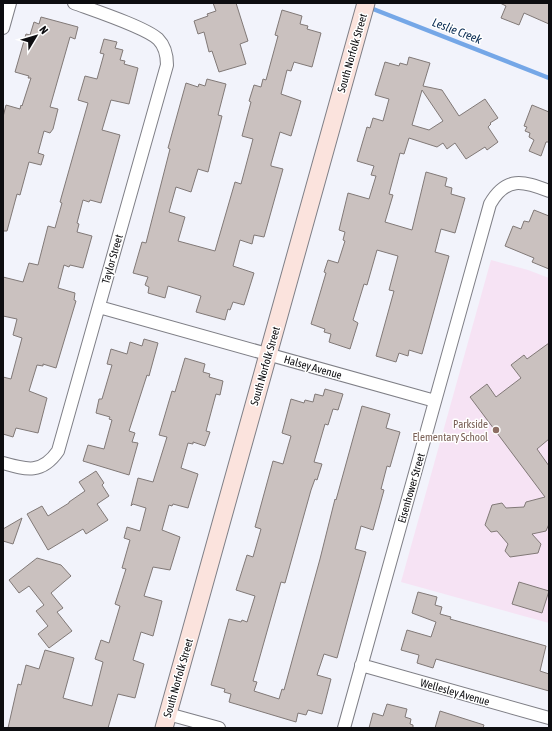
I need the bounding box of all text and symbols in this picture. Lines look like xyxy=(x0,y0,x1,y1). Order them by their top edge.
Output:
street label: South Norfolk Street xyxy=(335,12,369,94)
water label: Leslie Creek xyxy=(430,15,484,47)
north arrow xyxy=(16,16,56,56)
text: N xyxy=(37,24,51,36)
street label: Taylor Street xyxy=(99,233,125,285)
street label: South Norfolk Street xyxy=(248,325,282,407)
street label: Halsey Avenue xyxy=(283,353,343,381)
place label: Parkside Elementary School xyxy=(412,418,488,443)
marker: Parkside Elementary School xyxy=(491,425,501,435)
street label: Eisenhower Street xyxy=(395,452,427,524)
street label: South Norfolk Street xyxy=(161,637,195,719)
street label: Wellesley Avenue xyxy=(419,676,491,708)

